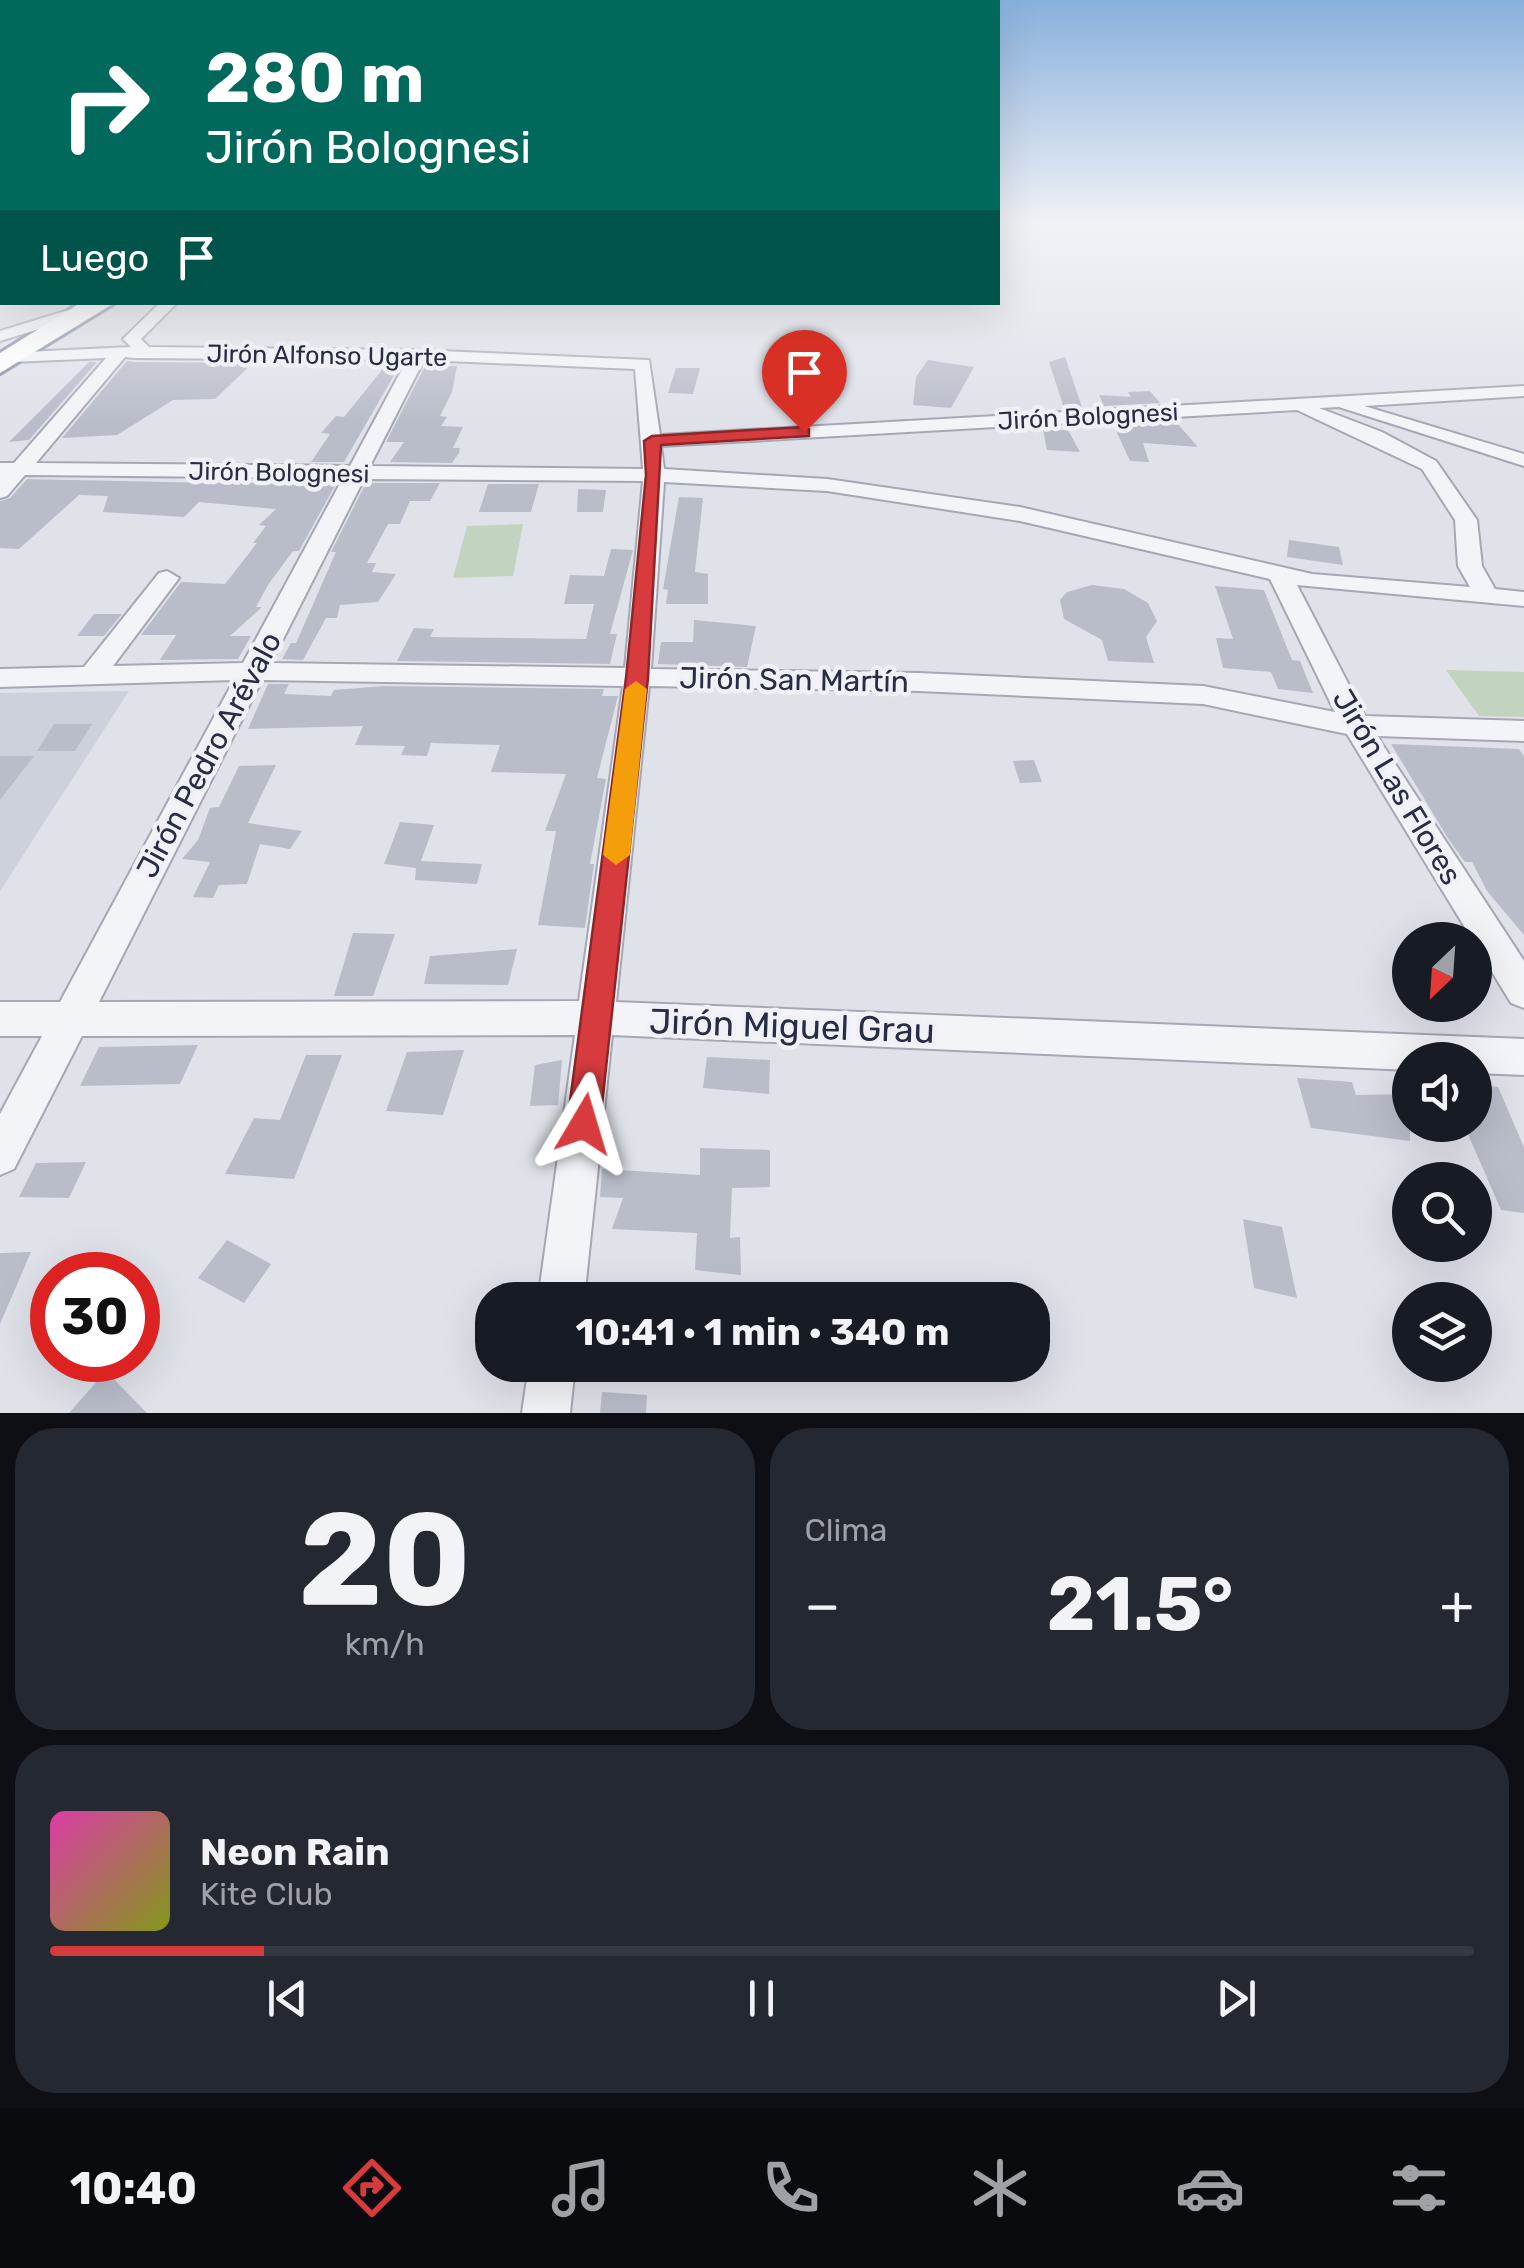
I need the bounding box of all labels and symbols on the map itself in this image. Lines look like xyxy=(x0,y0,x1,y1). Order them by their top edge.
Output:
pin xyxy=(762,330,847,433)
street label: Jirón Alfonso Ugarte xyxy=(206,339,448,372)
street label: Jirón Bolognesi xyxy=(997,397,1179,436)
street label: Jirón Bolognesi xyxy=(188,456,370,489)
street label: Jirón Pedro Arévalo xyxy=(129,626,289,884)
street label: Jirón San Martín xyxy=(679,660,909,700)
street label: Jirón Las Flores xyxy=(1325,683,1469,891)
north arrow xyxy=(1392,922,1492,1022)
street label: Jirón Miguel Grau xyxy=(649,1000,935,1052)
position arrow xyxy=(532,1072,636,1176)
speed limit sign: 30 xyxy=(30,1252,160,1382)

